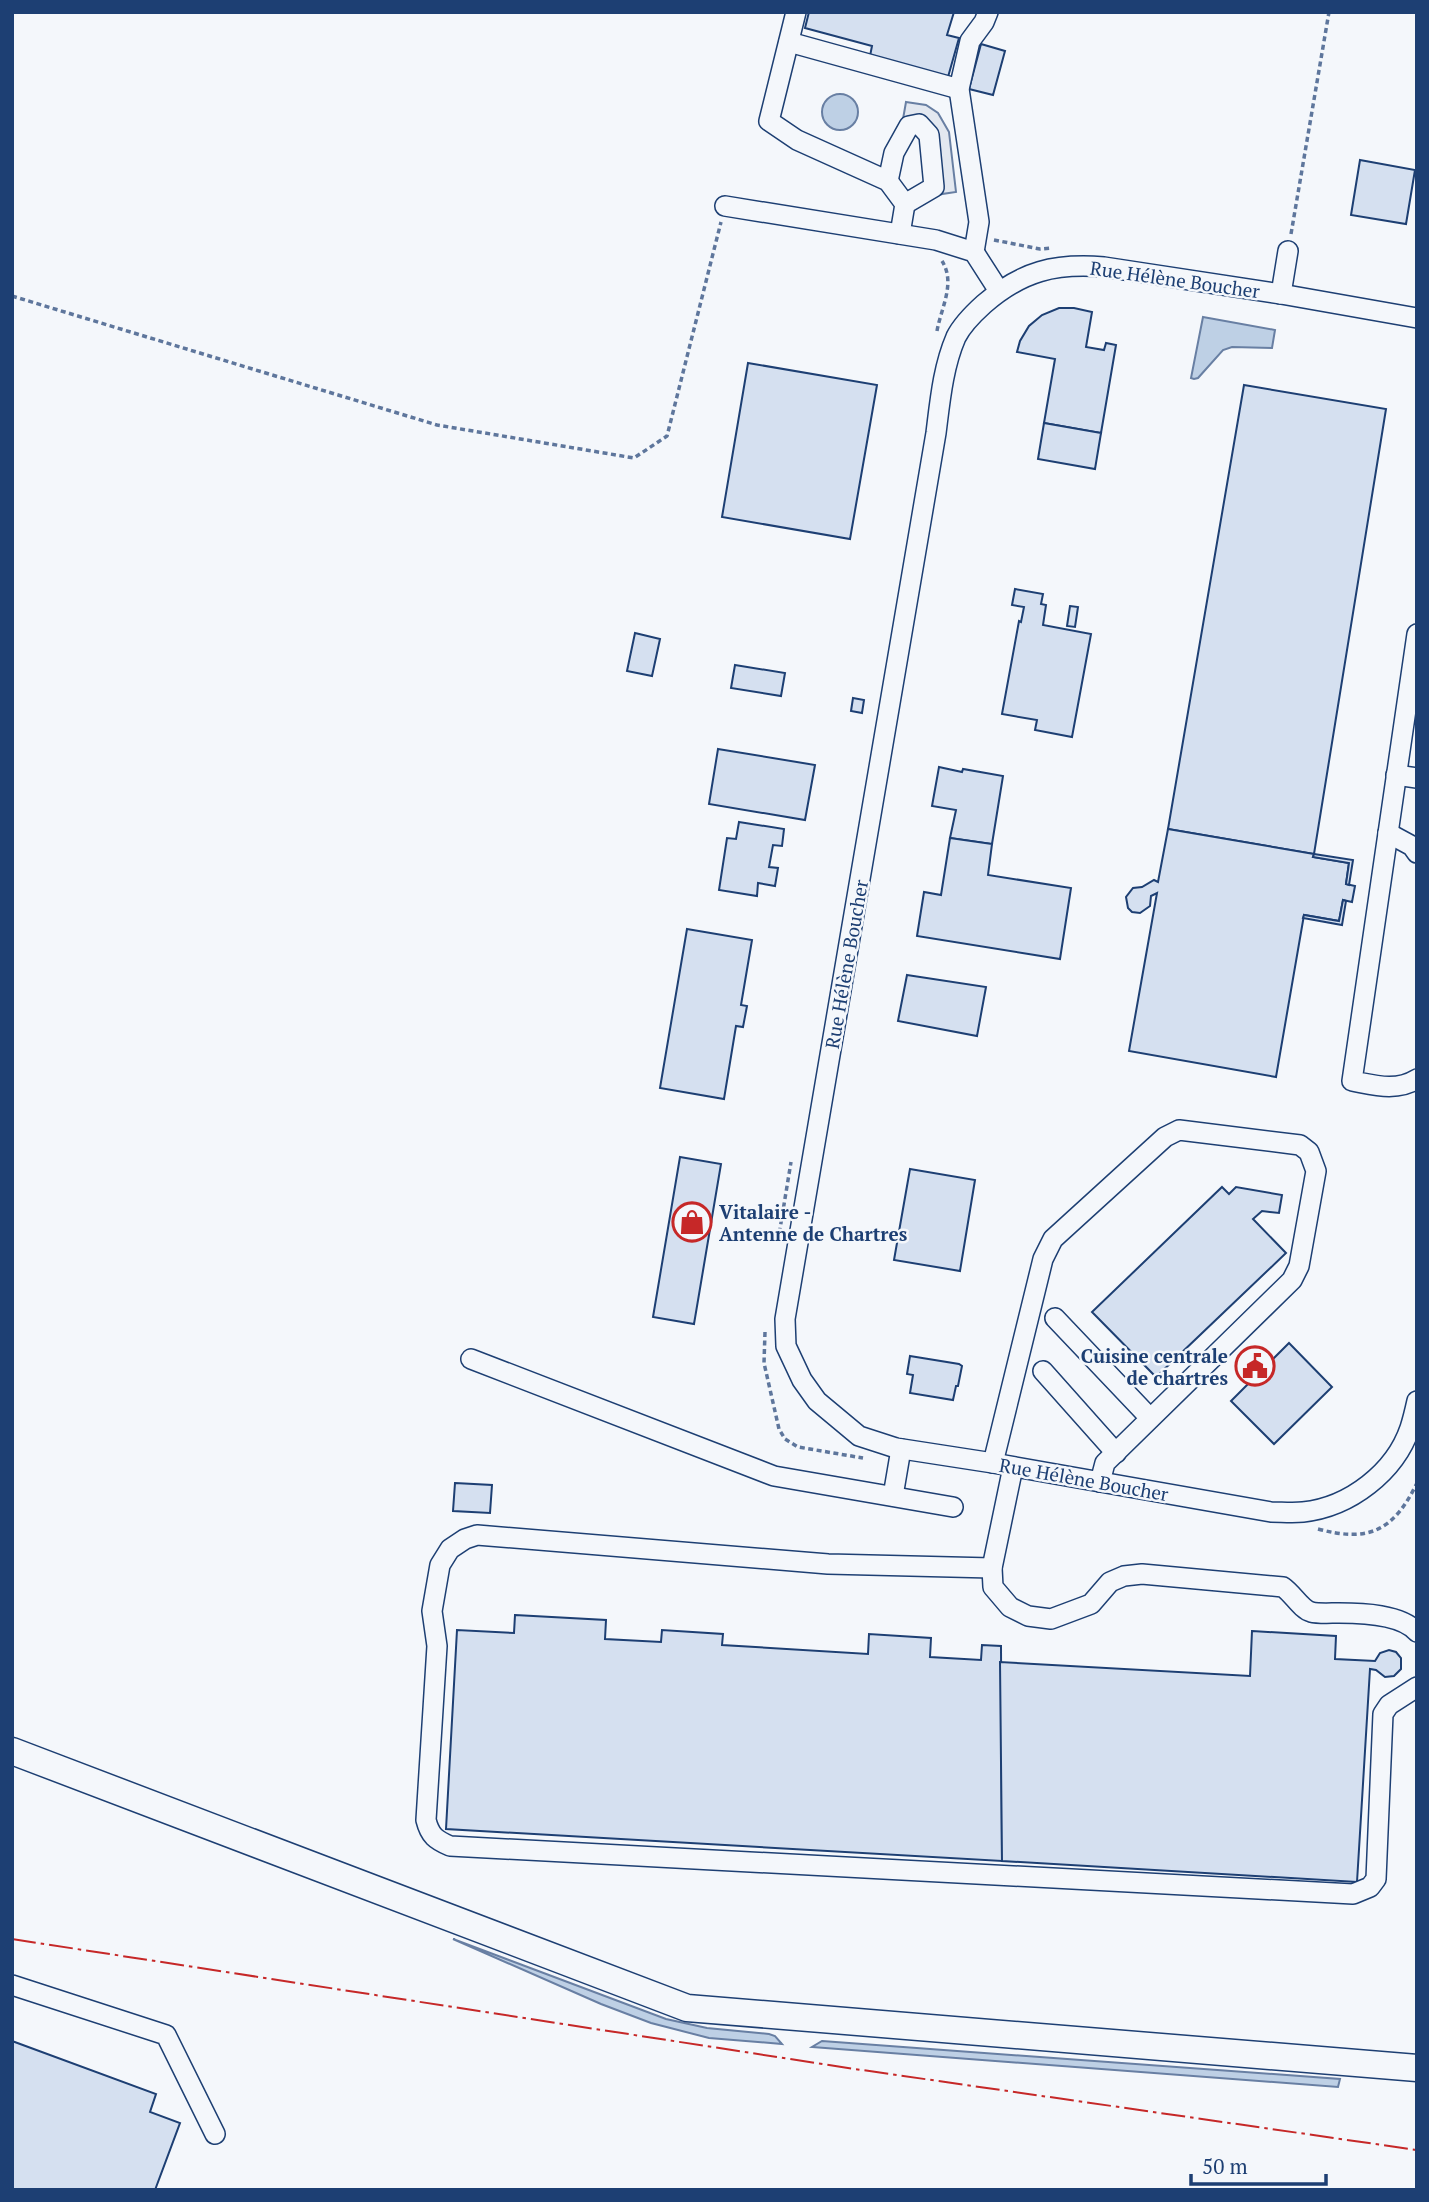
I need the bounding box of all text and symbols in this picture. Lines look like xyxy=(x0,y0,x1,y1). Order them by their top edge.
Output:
street label: Rue Hélène Boucher xyxy=(1088,255,1262,303)
street label: Rue Hélène Boucher xyxy=(819,877,873,1051)
place label: Vitalaire - Antenne de Chartres xyxy=(719,1199,908,1246)
shop icon: Vitalaire - Antenne de Chartres xyxy=(671,1201,713,1243)
place label: Cuisine centrale de chartres xyxy=(1081,1343,1228,1390)
public building icon: Cuisine centrale de chartres xyxy=(1234,1345,1276,1387)
street label: Rue Hélène Boucher xyxy=(997,1452,1171,1506)
scale bar xyxy=(1191,2142,1326,2186)
text: 50 m xyxy=(1202,2152,1248,2180)

